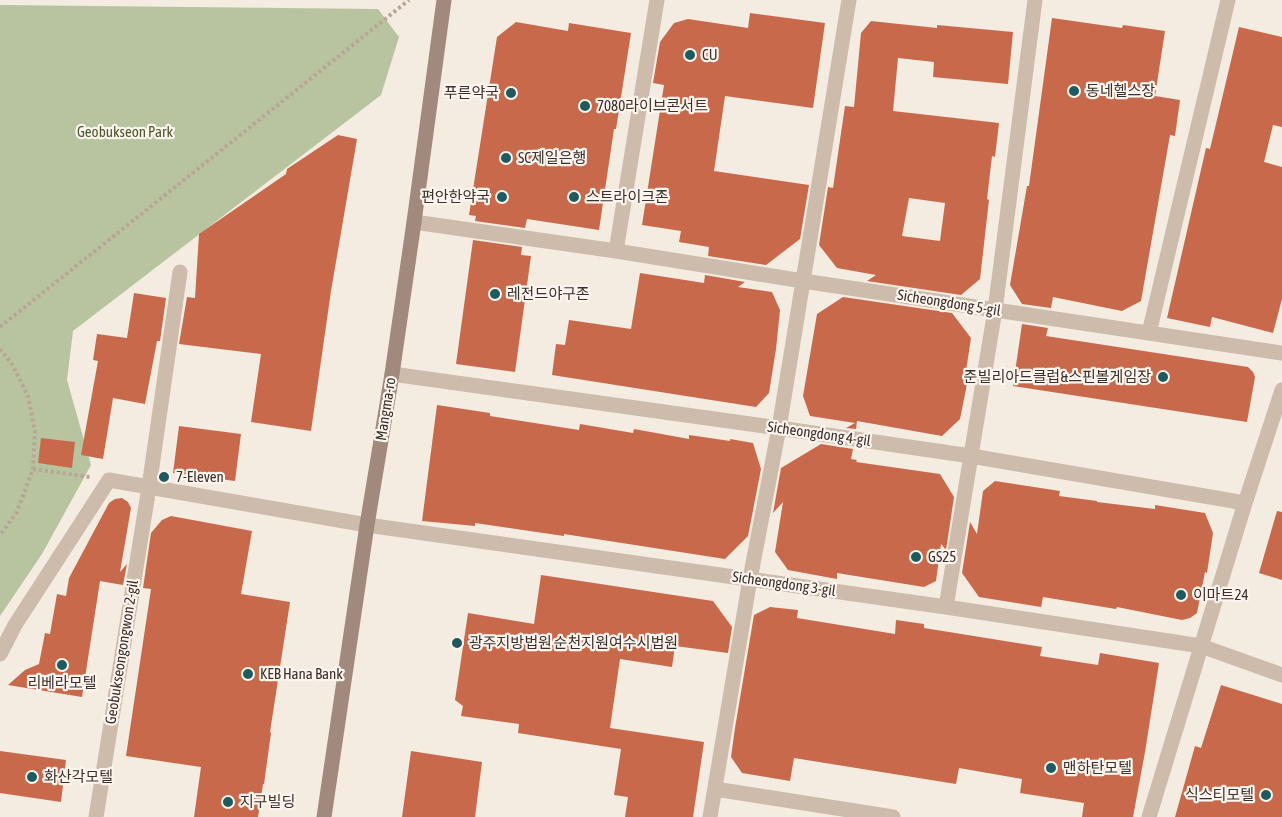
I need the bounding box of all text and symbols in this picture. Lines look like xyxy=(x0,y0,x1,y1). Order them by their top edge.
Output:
place label: CU xyxy=(702,46,718,64)
marker: CU xyxy=(683,48,697,62)
place label: 동네헬스장 xyxy=(1086,82,1155,100)
place label: 푸른약국 xyxy=(444,84,499,102)
marker: 동네헬스장 xyxy=(1067,84,1081,98)
marker: 푸른약국 xyxy=(504,86,518,100)
place label: 7080라이브콘서트 xyxy=(597,97,708,115)
marker: 7080라이브콘서트 xyxy=(578,99,592,113)
park label: Geobukseon Park xyxy=(77,123,173,141)
place label: SC제일은행 xyxy=(518,149,586,167)
marker: SC제일은행 xyxy=(499,151,513,165)
place label: 편안한약국 xyxy=(421,188,490,206)
place label: 스트라이크존 xyxy=(586,188,669,206)
marker: 편안한약국 xyxy=(495,190,509,204)
marker: 스트라이크존 xyxy=(567,190,581,204)
place label: 레전드야구존 xyxy=(507,285,590,303)
street label: Sicheongdong 5-gil xyxy=(896,286,1002,320)
marker: 레전드야구존 xyxy=(488,287,502,301)
place label: 준빌리아드클럽&스핀볼게임장 xyxy=(964,368,1151,386)
marker: 준빌리아드클럽&스핀볼게임장 xyxy=(1156,370,1170,384)
street label: Mangma-ro xyxy=(372,376,400,442)
street label: Sicheongdong 4-gil xyxy=(766,418,872,450)
place label: 7-Eleven xyxy=(176,468,224,486)
marker: 7-Eleven xyxy=(157,470,171,484)
place label: GS25 xyxy=(928,548,956,566)
marker: GS25 xyxy=(909,550,923,564)
street label: Sicheongdong 3-gil xyxy=(731,568,837,600)
street label: Geobukseongongwon 2-gil xyxy=(102,579,142,725)
place label: 이마트24 xyxy=(1193,586,1248,604)
marker: 이마트24 xyxy=(1174,588,1188,602)
place label: 광주지방법원 순천지원여수시법원 xyxy=(469,634,678,652)
marker: 광주지방법원 순천지원여수시법원 xyxy=(450,636,464,650)
marker: 리베라모텔 xyxy=(55,658,69,672)
place label: KEB Hana Bank xyxy=(260,665,343,683)
marker: KEB Hana Bank xyxy=(241,667,255,681)
place label: 리베라모텔 xyxy=(28,674,96,692)
place label: 맨하탄모텔 xyxy=(1063,759,1132,777)
marker: 맨하탄모텔 xyxy=(1044,761,1058,775)
place label: 화산각모텔 xyxy=(44,768,113,786)
marker: 화산각모텔 xyxy=(25,770,39,784)
place label: 식스티모텔 xyxy=(1185,786,1254,804)
marker: 식스티모텔 xyxy=(1259,788,1273,802)
place label: 지구빌딩 xyxy=(240,793,295,811)
marker: 지구빌딩 xyxy=(221,795,235,809)

